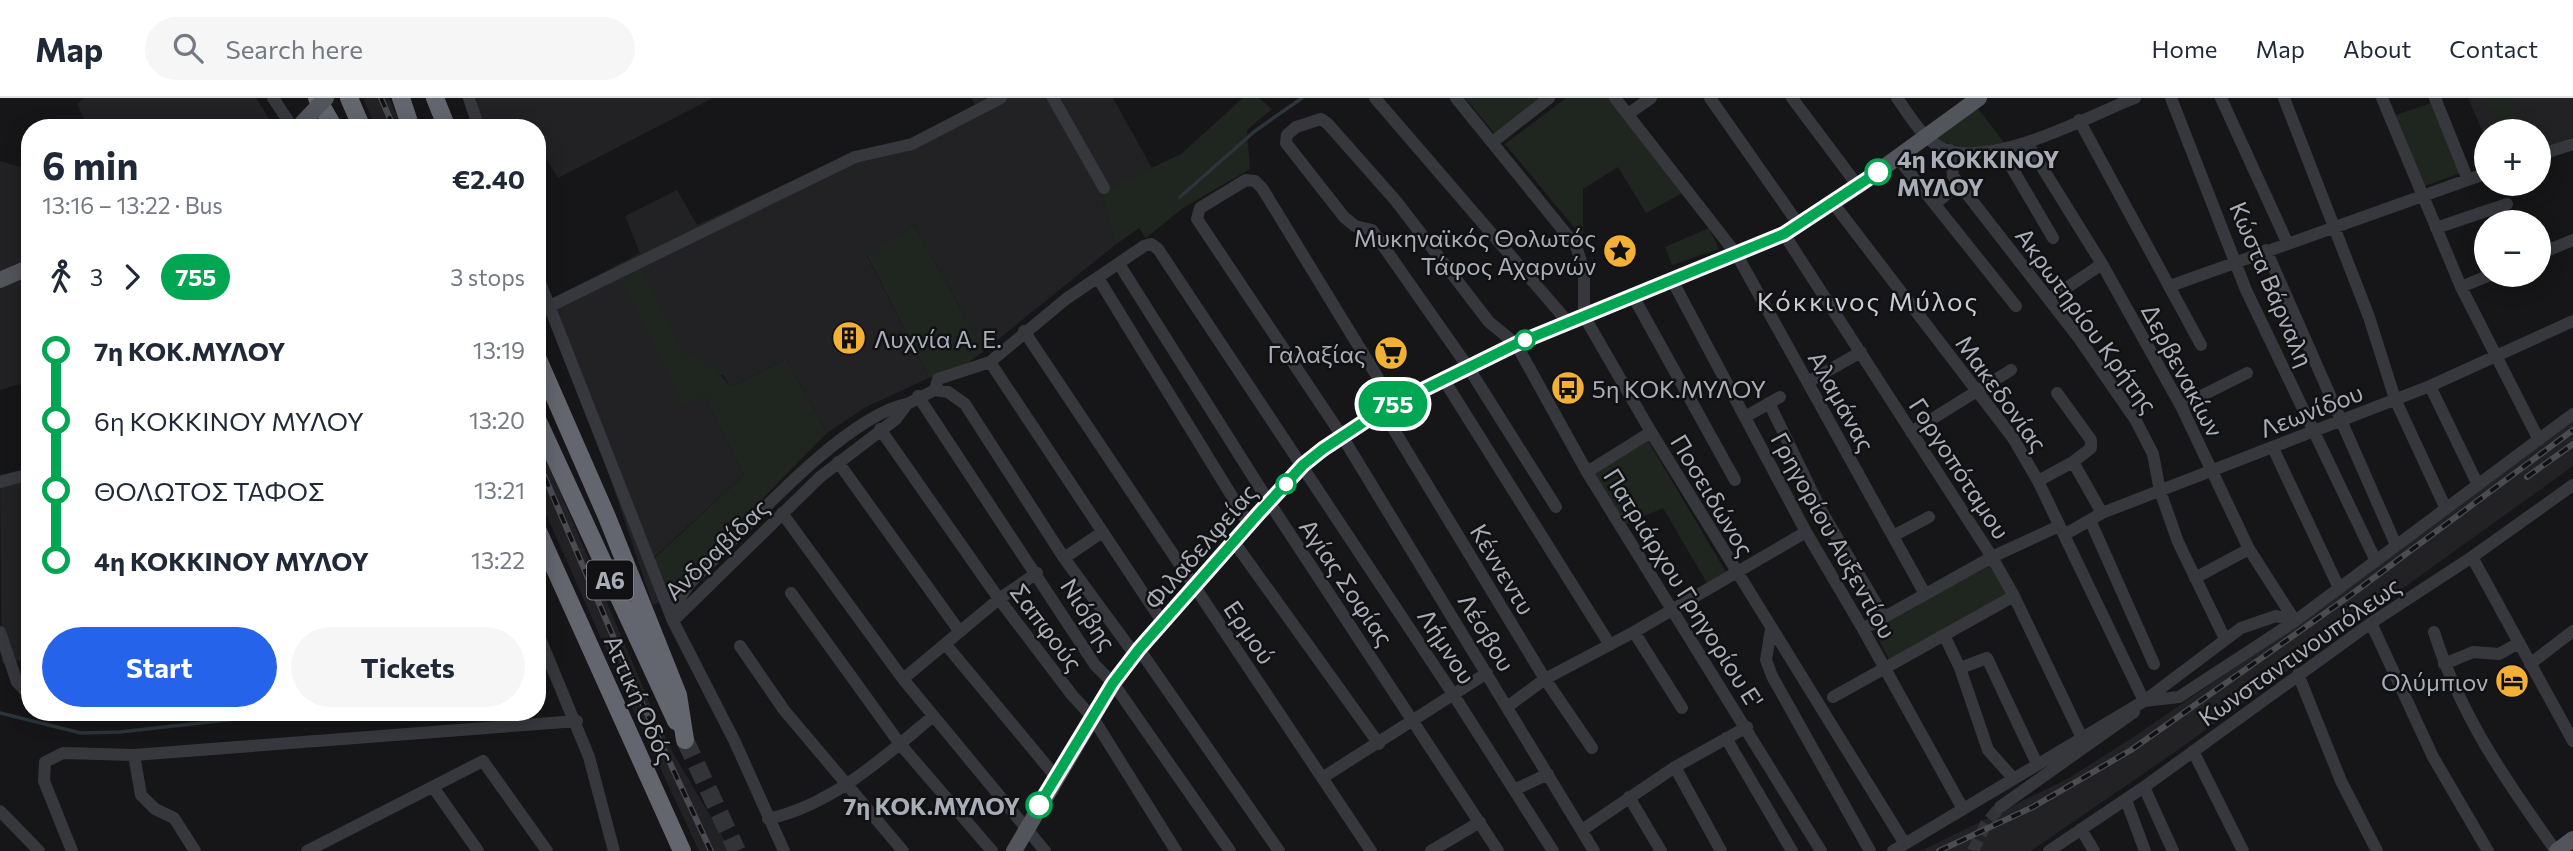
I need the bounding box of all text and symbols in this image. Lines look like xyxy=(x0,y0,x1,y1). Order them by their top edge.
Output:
search box xyxy=(145,17,635,80)
text: Map xyxy=(35,28,103,69)
icon: search xyxy=(169,29,207,67)
text: Search here xyxy=(225,33,363,64)
text: Home xyxy=(2152,34,2218,63)
text: Map xyxy=(2256,34,2305,63)
text: About xyxy=(2343,34,2411,63)
text: Contact xyxy=(2449,34,2538,63)
map controls xyxy=(2474,119,2551,287)
button: + xyxy=(2474,119,2551,196)
text: 6 min xyxy=(42,141,138,188)
place label: 4η ΚΟΚΚΙΝΟΥ ΜΥΛΟΥ xyxy=(1897,144,2059,201)
marker: 4η ΚΟΚΚΙΝΟΥ ΜΥΛΟΥ xyxy=(1865,159,1891,185)
text: €2.40 xyxy=(452,163,525,194)
text: 13:16 – 13:22 · Bus xyxy=(42,191,223,219)
street label: Κώστα Βάρναλη xyxy=(2224,197,2320,371)
button: − xyxy=(2474,210,2551,287)
street label: Ακρωτηρίου Κρήτης xyxy=(2010,222,2164,418)
place label: Μυκηναϊκός Θολωτός Τάφος Αχαρνών xyxy=(1354,223,1596,280)
place icon: Μυκηναϊκός Θολωτός Τάφος Αχαρνών xyxy=(1601,232,1639,270)
icon: walk xyxy=(42,258,80,296)
icon: forward xyxy=(113,258,151,296)
text: 755 xyxy=(175,262,216,291)
text: 3 xyxy=(90,263,103,291)
text: 3 stops xyxy=(450,263,525,291)
district label: Κόκκινος Μύλος xyxy=(1757,285,1979,316)
street label: Δερβενακίων xyxy=(2136,298,2230,442)
building icon: Λυχνία A. E. xyxy=(830,319,868,357)
place label: Λυχνία A. E. xyxy=(874,324,1002,353)
street label: Μακεδονίας xyxy=(1950,329,2054,457)
unlabelled marker xyxy=(1515,330,1535,350)
supermarket icon: Γαλαξίας xyxy=(1372,334,1410,372)
text: 7η ΚΟΚ.ΜΥΛΟΥ xyxy=(94,335,285,366)
text: 13:19 xyxy=(473,336,525,364)
place label: Γαλαξίας xyxy=(1267,339,1366,368)
street label: Αλαμάνας xyxy=(1803,346,1881,456)
bus stop icon: 5η ΚΟΚ.ΜΥΛΟΥ xyxy=(1549,369,1587,407)
place label: 5η ΚΟΚ.ΜΥΛΟΥ xyxy=(1592,374,1766,403)
street label: Λεωνίδου xyxy=(2255,377,2367,443)
line badge: 755 xyxy=(1353,381,1433,427)
text: 755 xyxy=(1372,389,1414,418)
street label: Γοργοπόταμου xyxy=(1904,392,2016,544)
text: 6η ΚΟΚΚΙΝΟΥ ΜΥΛΟΥ xyxy=(94,405,364,436)
text: 13:20 xyxy=(469,406,525,434)
street label: Γρηγορίου Αυξεντίου xyxy=(1765,427,1903,643)
street label: Ποσειδώνος xyxy=(1665,429,1761,561)
street label: Πατριάρχου Γρηγορίου E' xyxy=(1598,463,1770,713)
unlabelled marker xyxy=(1276,474,1296,494)
text: ΘΟΛΩΤΟΣ ΤΑΦΟΣ xyxy=(94,475,325,506)
text: 13:21 xyxy=(474,476,525,504)
street label: Φιλαδελφείας xyxy=(1138,477,1262,615)
street label: Ανδραβίδας xyxy=(658,492,774,606)
street label: Αγίας Σοφίας xyxy=(1294,513,1400,651)
street label: Κέννεντυ xyxy=(1465,518,1541,620)
text: 4η ΚΟΚΚΙΝΟΥ ΜΥΛΟΥ xyxy=(94,545,369,576)
text: 13:22 xyxy=(471,546,525,574)
road number: Α6 xyxy=(587,560,633,600)
street label: Κωνσταντινουπόλεως xyxy=(2193,570,2405,732)
street label: Νιόβης xyxy=(1055,573,1123,655)
street label: Σαπφούς xyxy=(1005,578,1089,676)
street label: Λέσβου xyxy=(1452,588,1522,676)
street label: Ερμού xyxy=(1218,595,1282,669)
street label: Λήμνου xyxy=(1412,603,1482,689)
button: Start xyxy=(42,627,277,707)
button: Tickets xyxy=(291,627,525,707)
street label: Αττική Οδός xyxy=(599,630,681,768)
hotel icon: Ολύμπιον xyxy=(2493,662,2531,700)
place label: Ολύμπιον xyxy=(2381,667,2488,696)
place label: 7η ΚΟΚ.ΜΥΛΟΥ xyxy=(843,791,1020,820)
marker: 7η ΚΟΚ.ΜΥΛΟΥ xyxy=(1026,792,1052,818)

